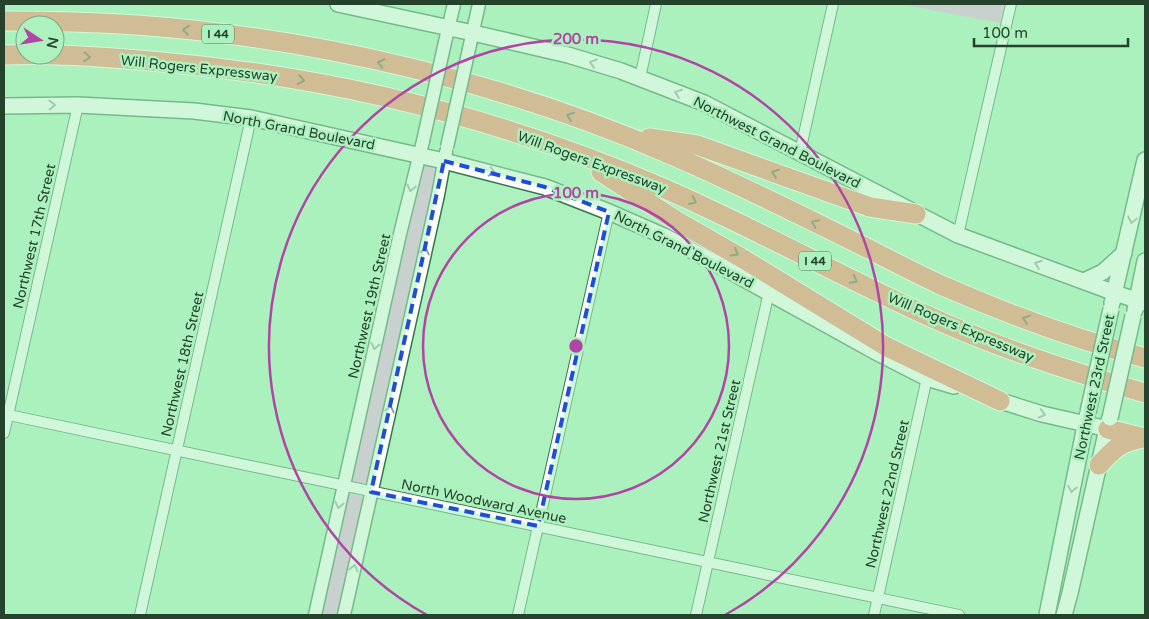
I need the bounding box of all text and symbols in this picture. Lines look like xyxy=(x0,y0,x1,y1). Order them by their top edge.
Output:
north arrow xyxy=(15,15,65,65)
scale bar xyxy=(974,15,1128,47)
road number: I 44 xyxy=(202,24,234,44)
text: 100 m xyxy=(982,24,1028,42)
one-way arrow xyxy=(182,25,190,36)
text: 200 m xyxy=(553,30,599,48)
text: N xyxy=(43,35,62,50)
one-way arrow xyxy=(84,51,92,62)
street label: Will Rogers Expressway xyxy=(120,52,278,85)
one-way arrow xyxy=(376,58,385,68)
one-way arrow xyxy=(590,58,598,68)
one-way arrow xyxy=(297,74,305,85)
one-way arrow xyxy=(674,88,683,99)
street label: Northwest Grand Boulevard xyxy=(690,93,863,192)
one-way arrow xyxy=(49,100,57,110)
street label: North Grand Boulevard xyxy=(221,107,376,154)
one-way arrow xyxy=(566,112,575,122)
street label: Will Rogers Expressway xyxy=(515,128,669,197)
street label: Northwest 17th Street xyxy=(10,161,60,310)
one-way arrow xyxy=(487,166,496,177)
one-way arrow xyxy=(771,169,780,179)
one-way arrow xyxy=(407,183,417,191)
text: 100 m xyxy=(553,184,599,202)
one-way arrow xyxy=(688,195,697,206)
street label: North Grand Boulevard xyxy=(611,207,756,292)
one-way arrow xyxy=(1127,215,1138,224)
one-way arrow xyxy=(811,219,820,229)
street label: Northwest 19th Street xyxy=(345,231,395,380)
one-way arrow xyxy=(419,246,430,255)
one-way arrow xyxy=(729,247,738,257)
road number: I 44 xyxy=(799,252,831,270)
one-way arrow xyxy=(1034,260,1043,270)
one-way arrow xyxy=(849,274,858,284)
street label: Northwest 18th Street xyxy=(158,289,208,438)
street label: Will Rogers Expressway xyxy=(885,289,1037,366)
street label: Northwest 23rd Street xyxy=(1071,312,1118,461)
one-way arrow xyxy=(1022,315,1031,325)
centre of rings xyxy=(567,337,585,355)
one-way arrow xyxy=(370,342,381,351)
street label: Northwest 21st Street xyxy=(695,377,744,524)
one-way arrow xyxy=(384,405,395,414)
one-way arrow xyxy=(1038,408,1046,418)
street label: Northwest 22nd Street xyxy=(862,418,913,570)
street label: North Woodward Avenue xyxy=(400,476,568,527)
one-way arrow xyxy=(1068,485,1078,494)
one-way arrow xyxy=(335,500,345,509)
one-way arrow xyxy=(348,563,359,572)

